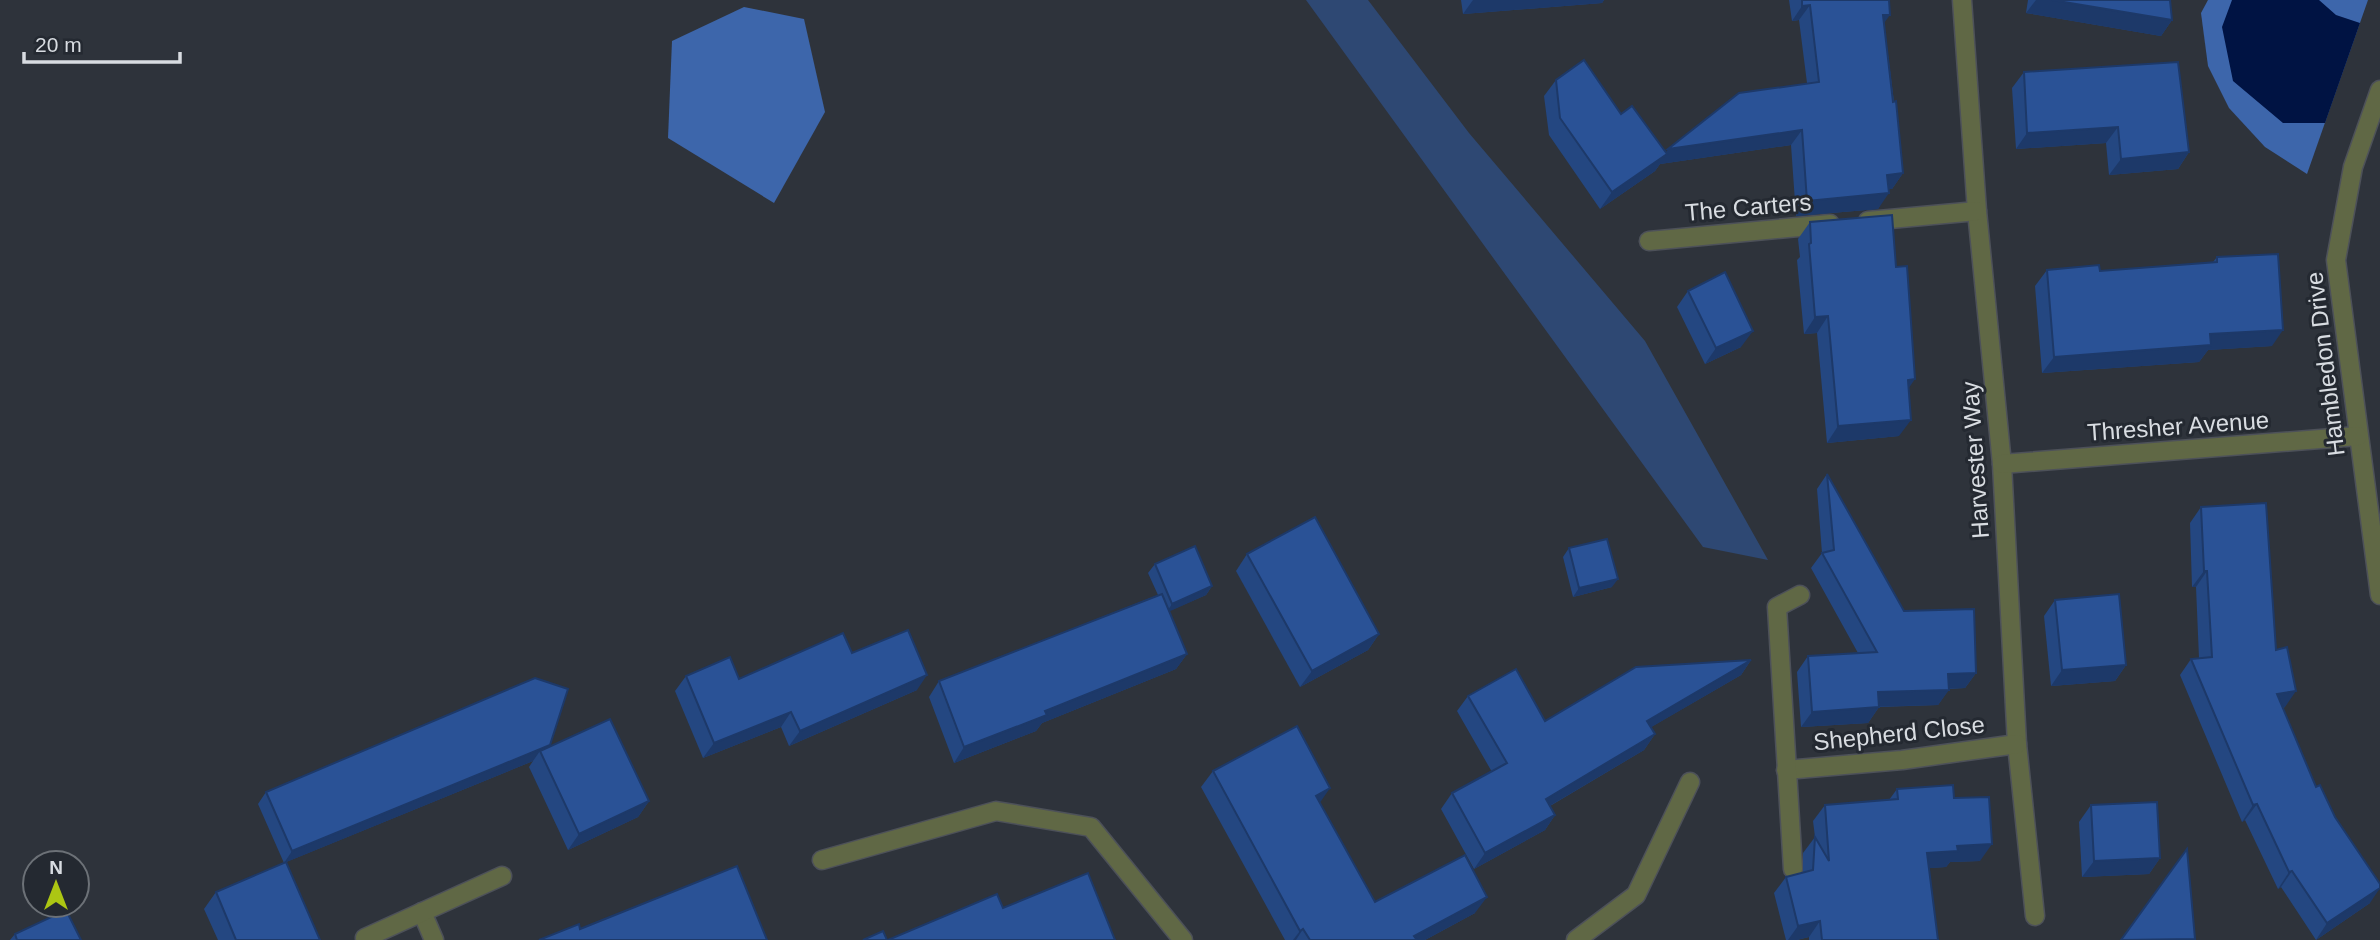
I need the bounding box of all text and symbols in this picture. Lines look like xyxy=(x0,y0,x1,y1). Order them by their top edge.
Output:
scale bar xyxy=(24,21,180,65)
text: 20 m xyxy=(35,33,82,56)
street label: The Carters xyxy=(1684,188,1812,226)
street label: Hambledon Drive xyxy=(2300,270,2350,458)
street label: Harvester Way xyxy=(1956,380,1994,540)
street label: Thresher Avenue xyxy=(2086,406,2270,446)
street label: Shepherd Close xyxy=(1812,711,1986,755)
north arrow xyxy=(21,849,91,919)
text: N xyxy=(49,857,63,878)

